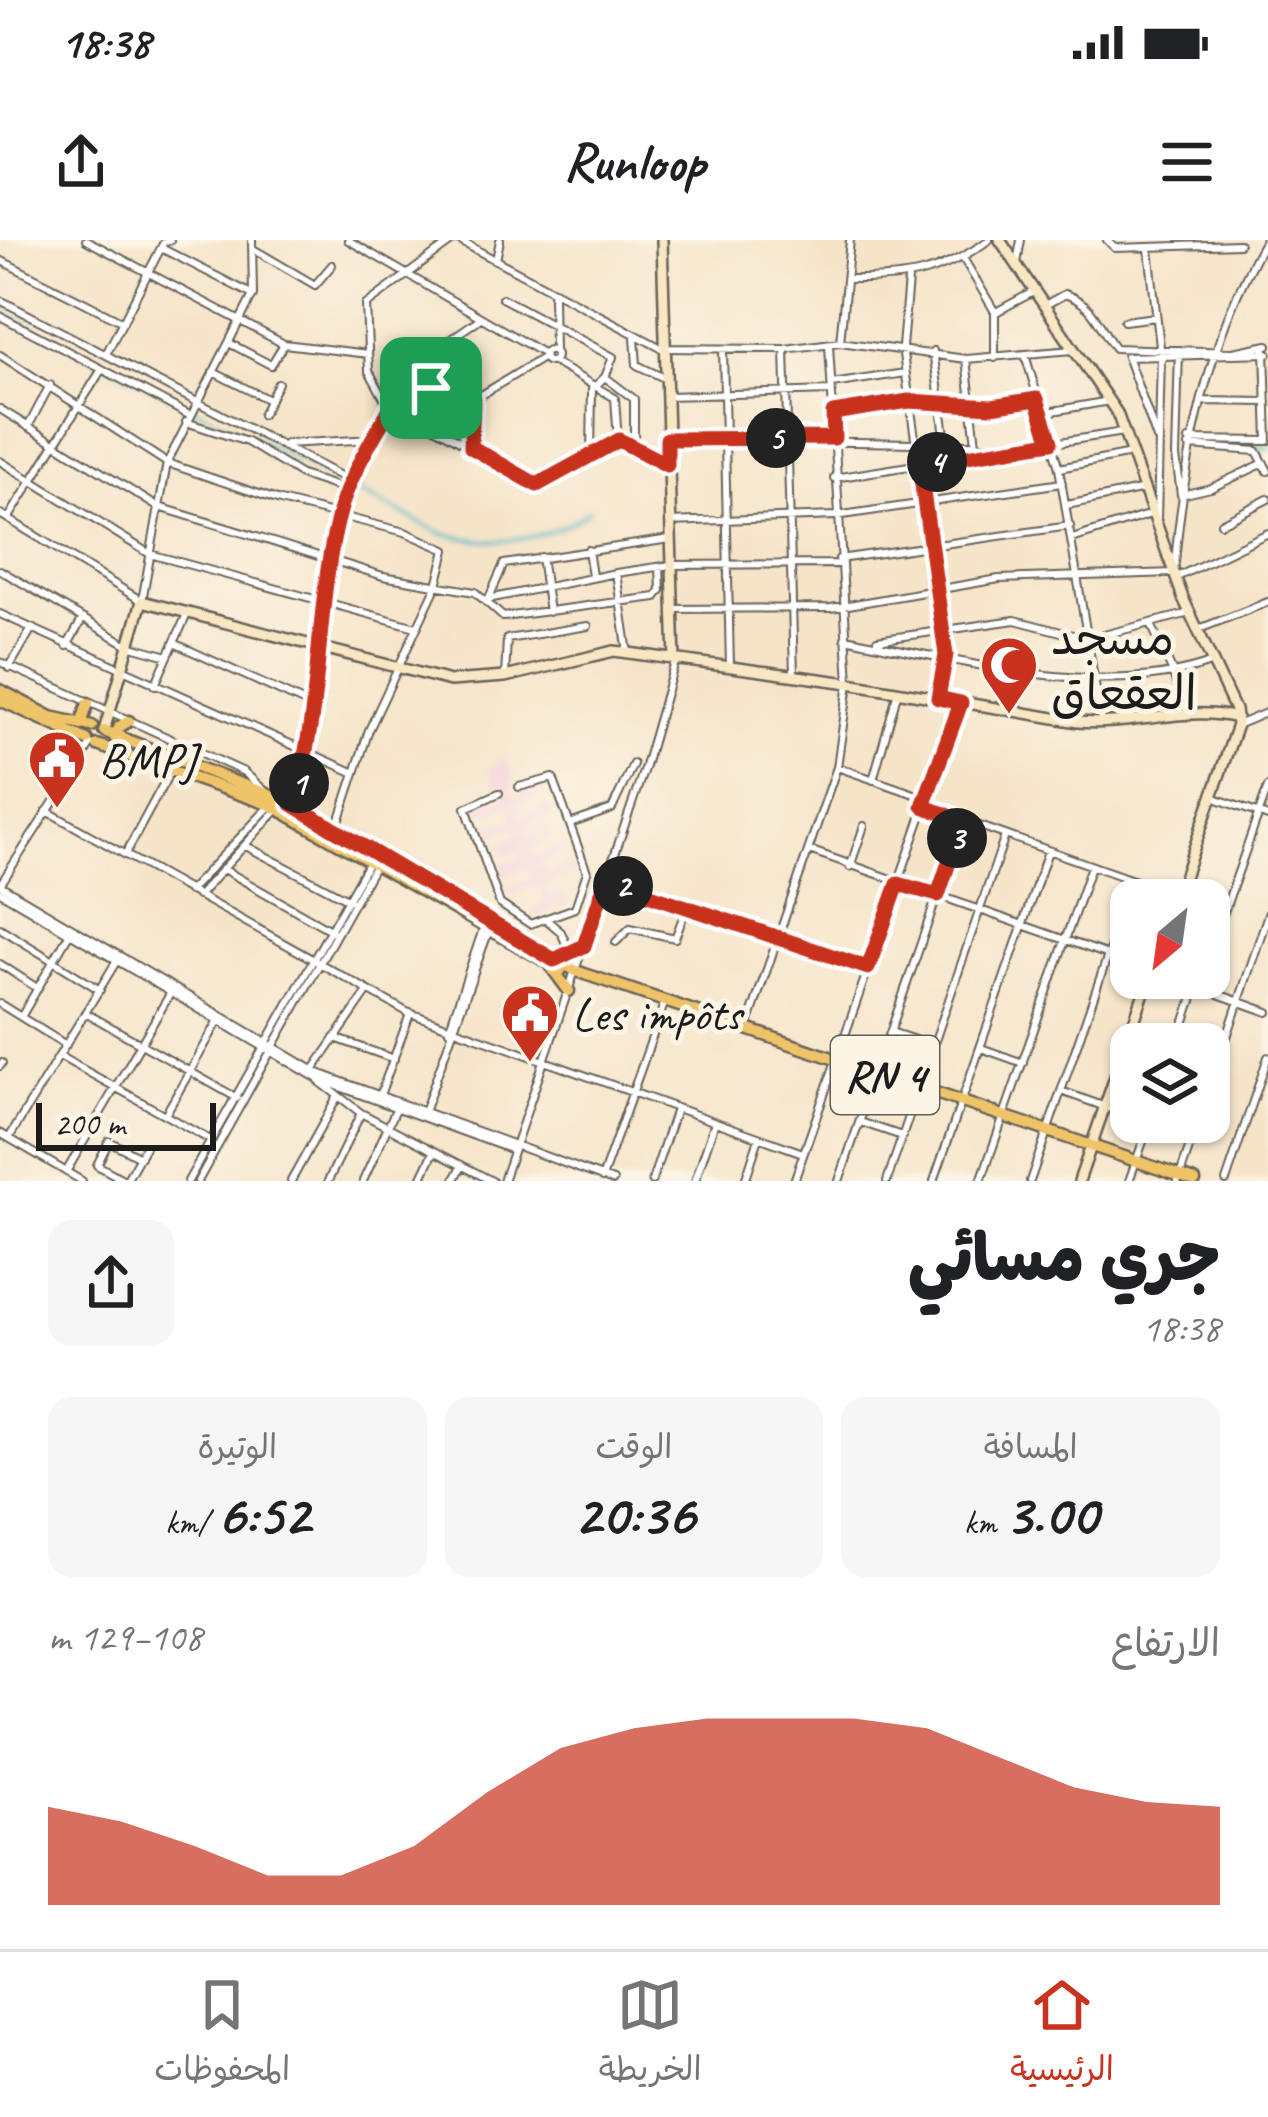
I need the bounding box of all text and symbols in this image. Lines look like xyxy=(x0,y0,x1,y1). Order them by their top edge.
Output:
text: 18:38 xyxy=(60,14,150,71)
text: Runloop xyxy=(563,128,705,196)
icon: share xyxy=(48,129,114,195)
icon: menu xyxy=(1154,129,1220,195)
pin xyxy=(380,337,482,439)
icon: arrive xyxy=(398,355,464,421)
pin: 5 xyxy=(746,408,806,468)
text: 5 xyxy=(769,417,783,459)
pin: 4 xyxy=(907,432,967,492)
text: 4 xyxy=(930,441,944,483)
place label: مسجد العقعاق xyxy=(1051,608,1197,723)
mosque icon: مسجد العقعاق xyxy=(978,634,1040,716)
public building icon: BMPJ xyxy=(26,728,88,810)
place label: BMPJ xyxy=(99,730,203,790)
pin: 1 xyxy=(269,753,329,813)
text: 1 xyxy=(292,762,306,804)
pin: 3 xyxy=(927,808,987,868)
text: 3 xyxy=(950,817,964,859)
pin: 2 xyxy=(593,856,653,916)
text: 2 xyxy=(616,865,630,907)
north arrow xyxy=(1110,879,1230,999)
map controls xyxy=(1110,879,1230,1143)
public building icon: Les impôts xyxy=(499,982,561,1064)
place label: Les impôts xyxy=(572,984,745,1044)
button: layers xyxy=(1110,1023,1230,1143)
road number: RN 4 xyxy=(831,1036,939,1114)
scale bar xyxy=(36,1097,216,1150)
text: 200 m xyxy=(54,1103,125,1145)
text: جري مسائي xyxy=(908,1217,1220,1300)
button: share xyxy=(48,1220,174,1346)
text: 18:38 xyxy=(1142,1304,1220,1353)
text: الوتيرة xyxy=(198,1426,277,1468)
text: الوقت xyxy=(596,1426,673,1468)
text: المسافة xyxy=(984,1426,1078,1468)
text: 6:52 xyxy=(216,1476,310,1552)
text: 20:36 xyxy=(573,1476,695,1552)
text: 3.00 xyxy=(1004,1476,1097,1552)
text: /km xyxy=(165,1502,216,1544)
text: km xyxy=(964,1502,1004,1544)
text: 108–129 m xyxy=(48,1613,202,1662)
text: الارتفاع xyxy=(1111,1619,1220,1668)
tab: المحفوظات xyxy=(154,1972,290,2098)
tab: الخريطة xyxy=(599,1972,702,2098)
tab: الرئيسية xyxy=(1010,1972,1114,2098)

